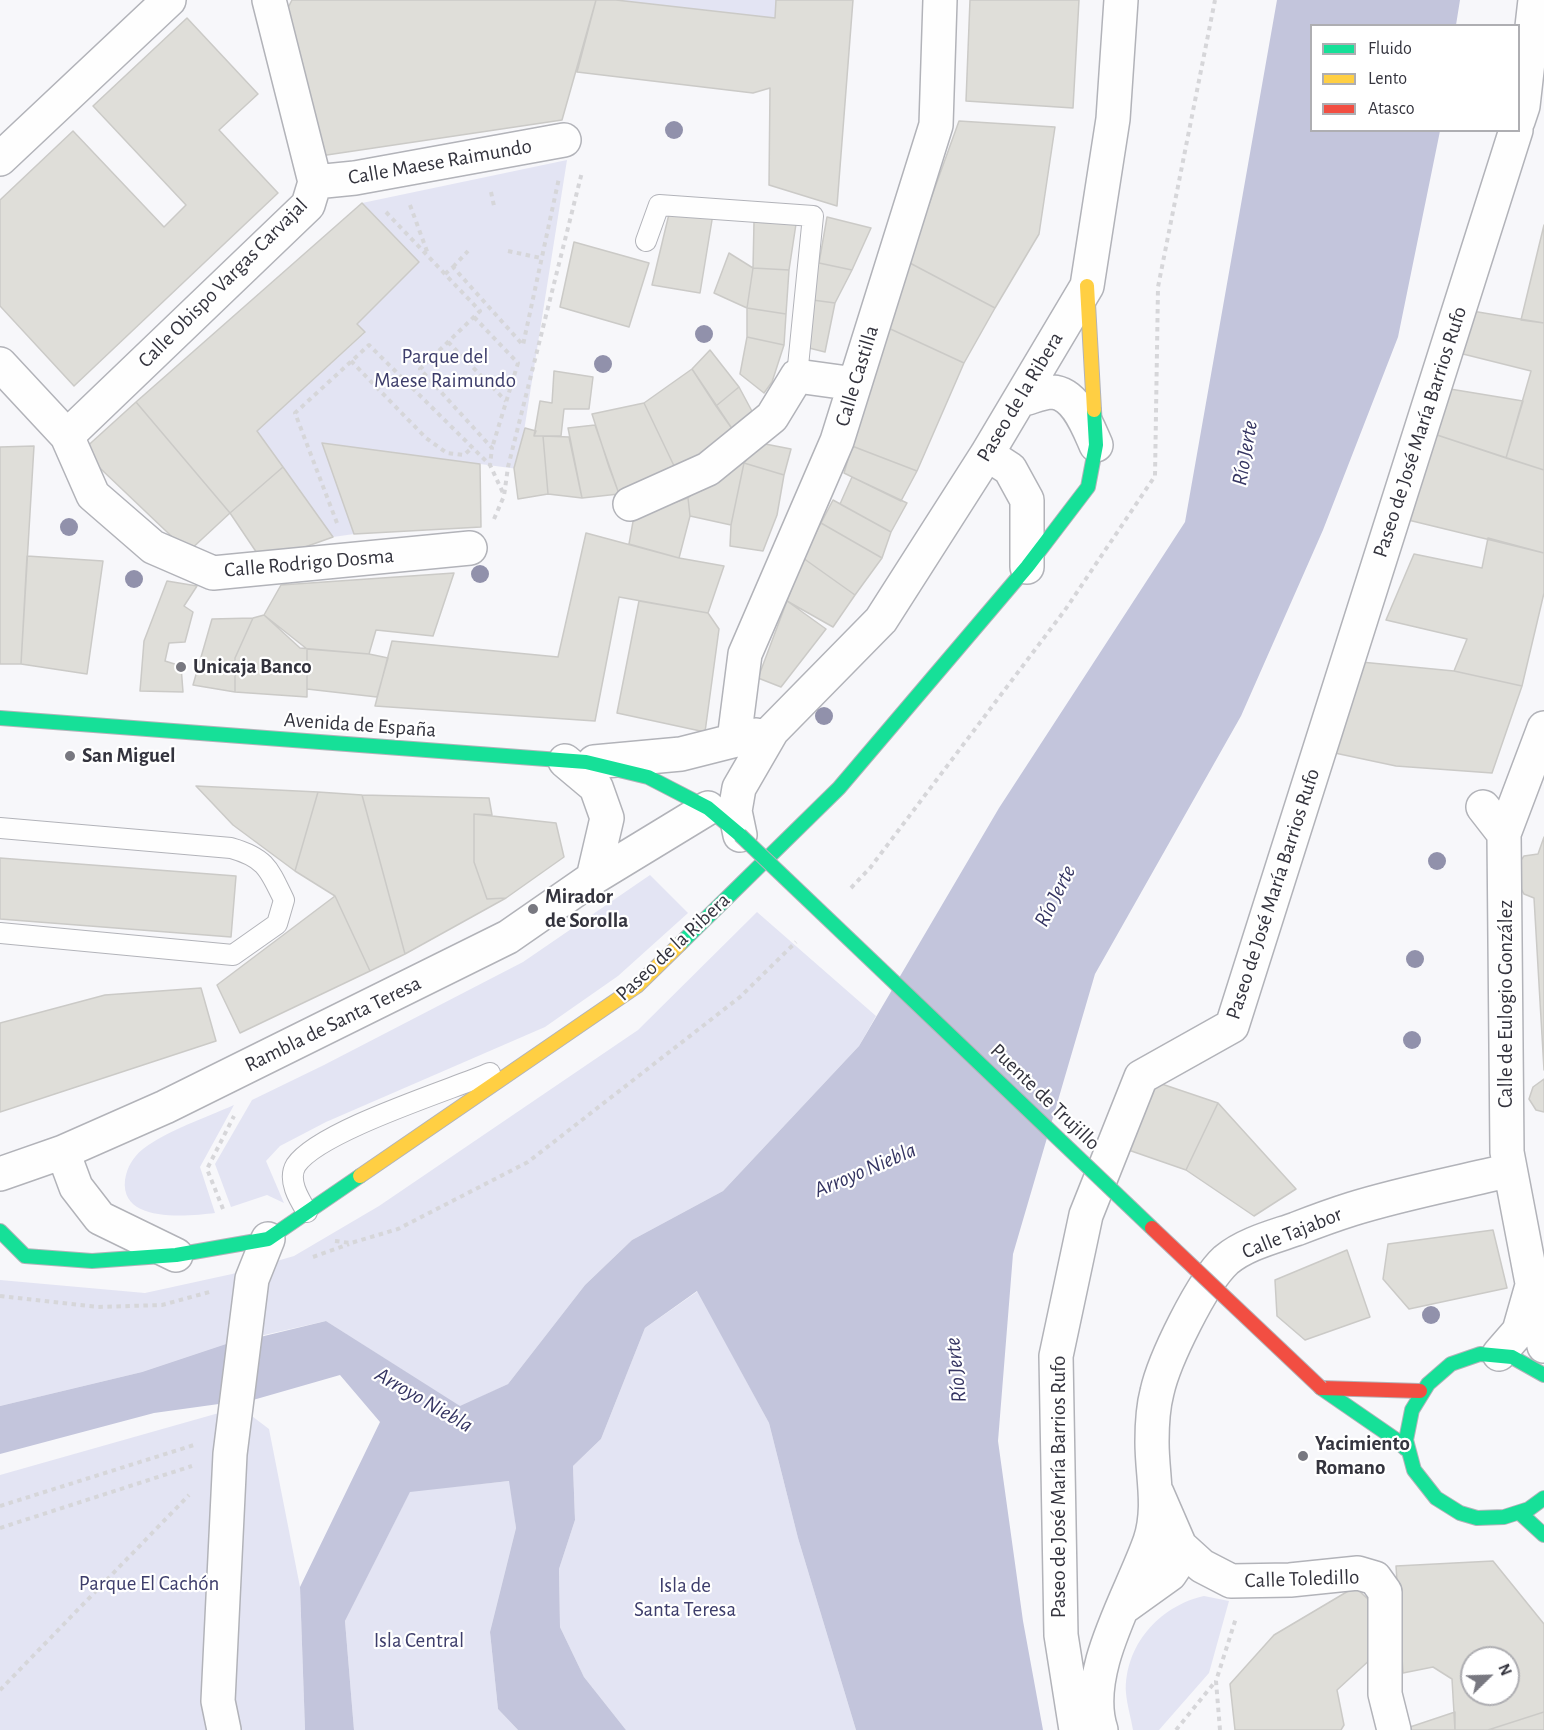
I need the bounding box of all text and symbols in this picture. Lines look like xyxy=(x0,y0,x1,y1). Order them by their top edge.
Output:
legend xyxy=(1310,24,1520,132)
text: Fluido xyxy=(1368,40,1412,58)
text: Lento xyxy=(1368,70,1407,88)
text: Atasco xyxy=(1368,100,1415,118)
street label: Calle Maese Raimundo xyxy=(346,133,534,191)
street label: Calle Obispo Vargas Carvajal xyxy=(133,193,313,373)
street label: Paseo de José María Barrios Rufo xyxy=(1367,303,1473,561)
street label: Calle Castilla xyxy=(830,322,884,430)
street label: Paseo de la Ribera xyxy=(971,327,1069,467)
park label: Parque del Maese Raimundo xyxy=(374,344,516,394)
water label: Río Jerte xyxy=(1226,418,1264,488)
street label: Calle Rodrigo Dosma xyxy=(223,543,395,583)
place label: Unicaja Banco xyxy=(193,654,312,680)
marker: Unicaja Banco xyxy=(174,660,188,674)
street label: Avenida de España xyxy=(283,707,437,743)
place label: San Miguel xyxy=(82,743,175,769)
marker: San Miguel xyxy=(63,749,77,763)
street label: Paseo de José María Barrios Rufo xyxy=(1220,765,1326,1023)
water label: Río Jerte xyxy=(1028,861,1082,931)
place label: Mirador de Sorolla xyxy=(545,884,628,934)
street label: Paseo de la Ribera xyxy=(611,888,735,1006)
street label: Calle de Eulogio González xyxy=(1493,900,1519,1108)
marker: Mirador de Sorolla xyxy=(526,902,540,916)
street label: Rambla de Santa Teresa xyxy=(241,970,425,1078)
street label: Puente de Trujillo xyxy=(985,1038,1105,1156)
water label: Arroyo Niebla xyxy=(810,1137,920,1203)
street label: Calle Tajabor xyxy=(1238,1202,1346,1264)
water label: Río Jerte xyxy=(939,1336,973,1404)
street label: Paseo de José María Barrios Rufo xyxy=(1046,1356,1072,1618)
water label: Arroyo Niebla xyxy=(370,1361,478,1439)
place label: Yacimiento Romano xyxy=(1315,1431,1410,1481)
marker: Yacimiento Romano xyxy=(1296,1449,1310,1463)
street label: Calle Toledillo xyxy=(1244,1564,1360,1594)
park label: Parque El Cachón xyxy=(79,1571,219,1597)
park label: Isla de Santa Teresa xyxy=(634,1573,736,1623)
park label: Isla Central xyxy=(374,1628,464,1654)
north arrow xyxy=(1460,1646,1520,1706)
text: N xyxy=(1495,1662,1514,1678)

